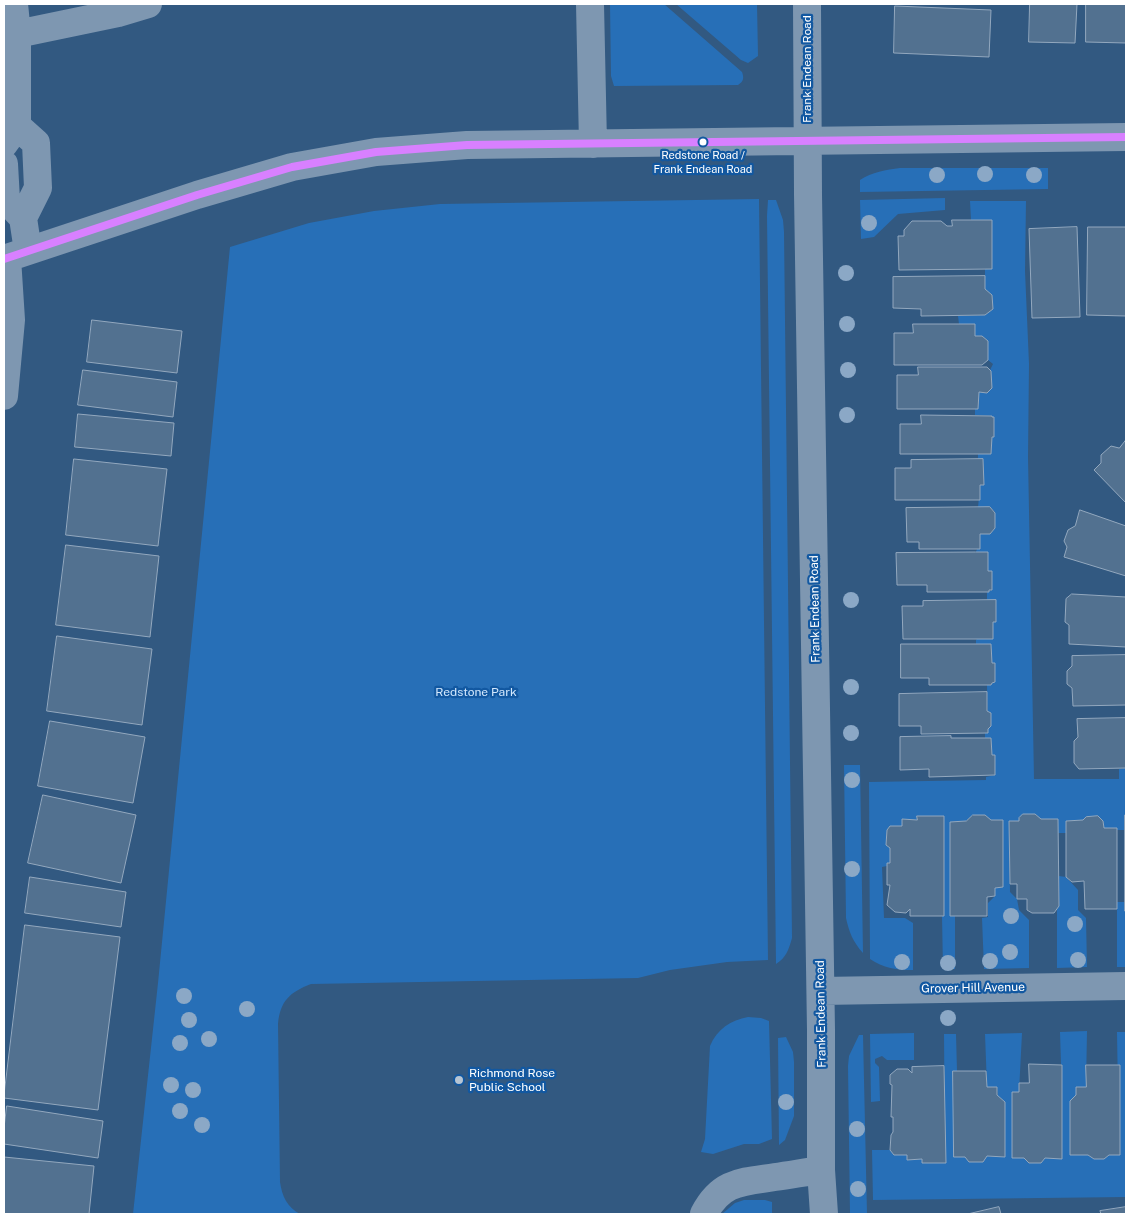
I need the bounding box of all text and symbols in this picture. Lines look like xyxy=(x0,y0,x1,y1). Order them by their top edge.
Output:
street label: Frank Endean Road xyxy=(800,15,814,123)
marker: Redstone Road / Frank Endean Road xyxy=(698,137,708,147)
place label: Redstone Road / Frank Endean Road xyxy=(654,149,752,175)
street label: Frank Endean Road xyxy=(807,555,823,663)
park label: Redstone Park xyxy=(435,685,517,699)
street label: Frank Endean Road xyxy=(813,960,829,1068)
street label: Grover Hill Avenue xyxy=(921,980,1025,996)
place label: Richmond Rose Public School xyxy=(469,1066,555,1094)
marker: Richmond Rose Public School xyxy=(453,1074,465,1086)

